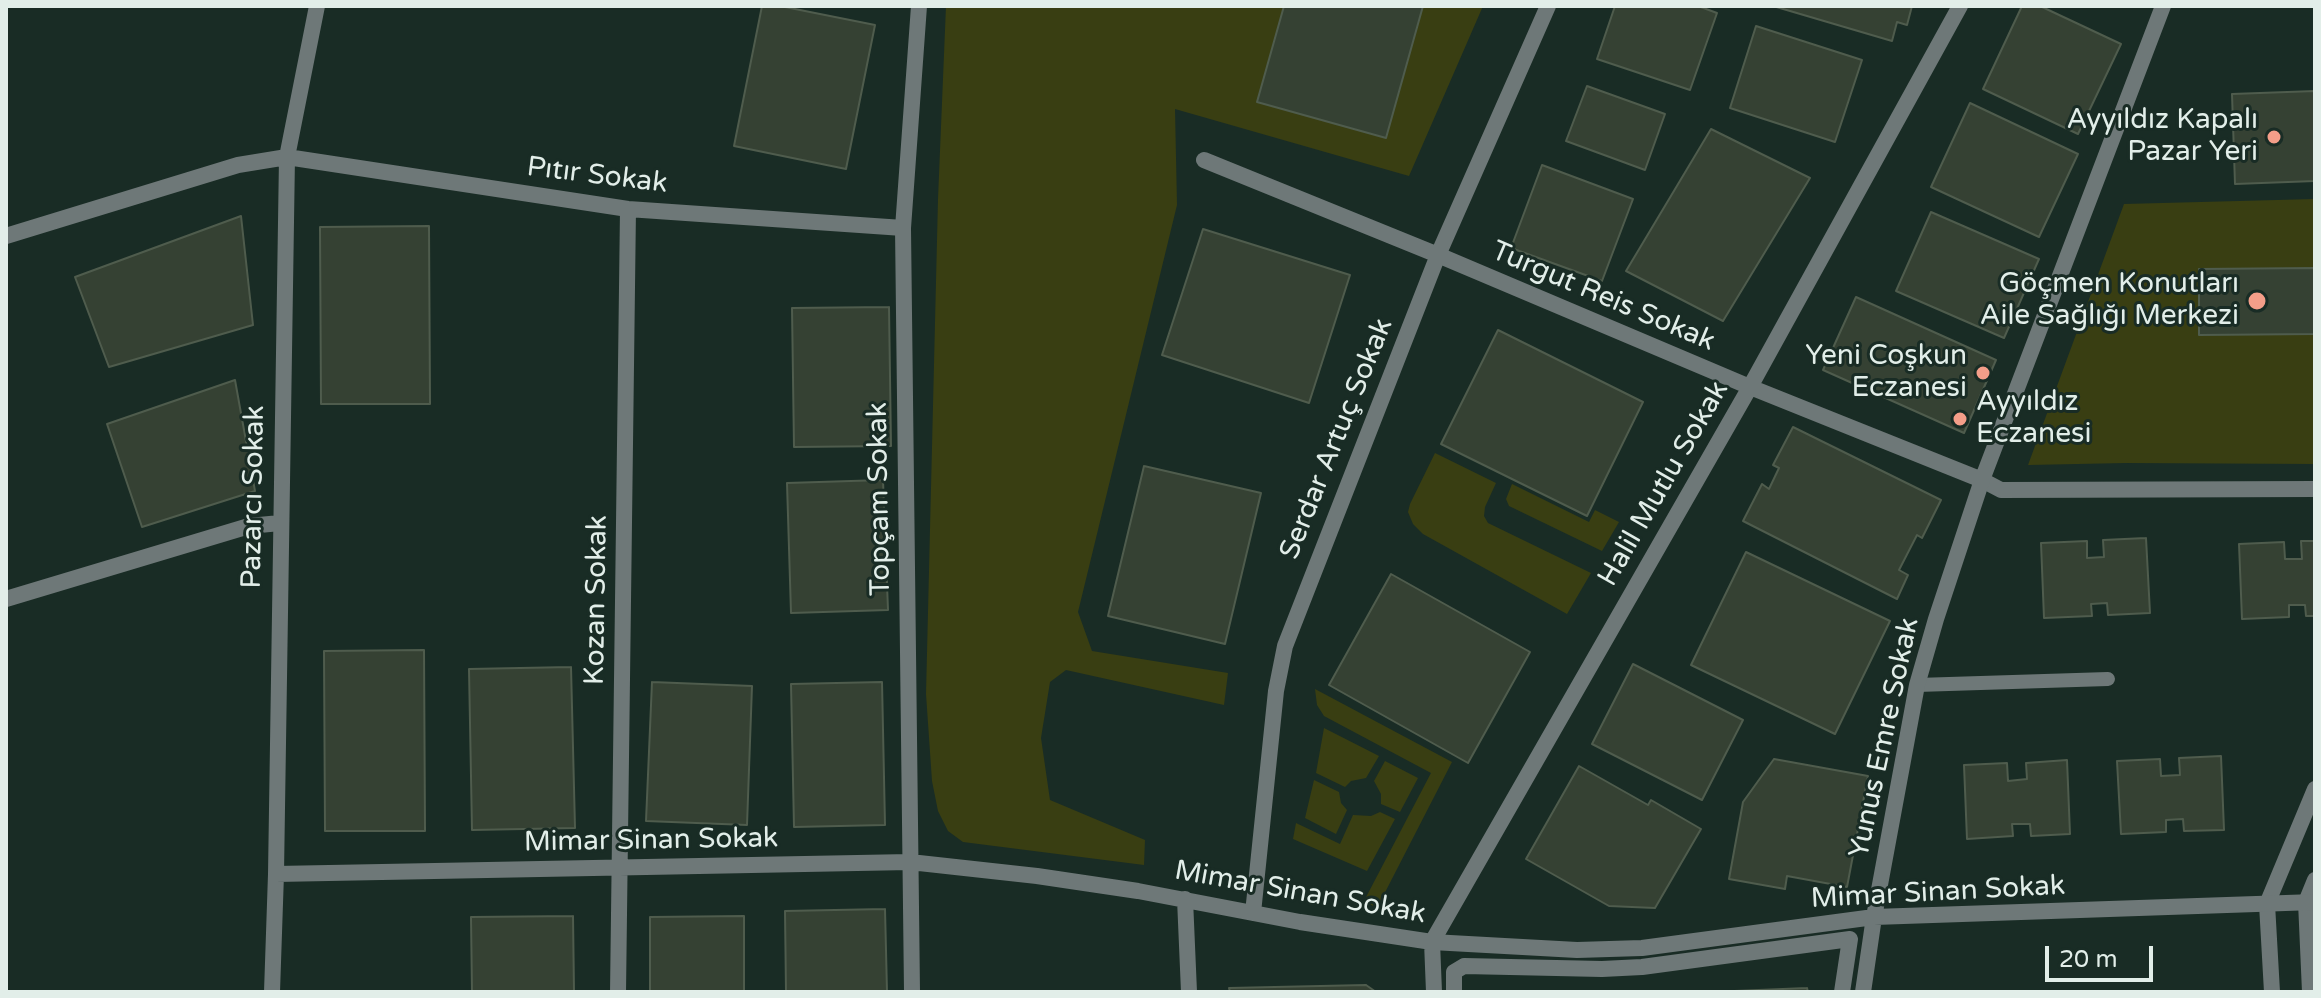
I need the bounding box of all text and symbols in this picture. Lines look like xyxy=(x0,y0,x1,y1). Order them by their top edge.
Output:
place label: Ayyıldız Kapalı Pazar Yeri xyxy=(2066,104,2258,170)
marker: Ayyıldız Kapalı Pazar Yeri xyxy=(2265,128,2283,146)
street label: Pıtır Sokak xyxy=(525,151,669,201)
street label: Turgut Reis Sokak xyxy=(1486,235,1720,359)
place label: Göçmen Konutları Aile Sağlığı Merkezi xyxy=(1980,268,2239,334)
marker: Göçmen Konutları Aile Sağlığı Merkezi xyxy=(2246,290,2268,312)
street label: Serdar Artuç Sokak xyxy=(1273,314,1401,564)
place label: Yeni Coşkun Eczanesi xyxy=(1805,340,1967,406)
marker: Yeni Coşkun Eczanesi xyxy=(1974,364,1992,382)
street label: Halil Mutlu Sokak xyxy=(1592,376,1736,592)
place label: Ayyıldız Eczanesi xyxy=(1976,386,2091,452)
street label: Topçam Sokak xyxy=(862,402,898,596)
street label: Pazarcı Sokak xyxy=(236,405,272,589)
marker: Ayyıldız Eczanesi xyxy=(1951,410,1969,428)
street label: Kozan Sokak xyxy=(579,515,615,685)
street label: Yunus Emre Sokak xyxy=(1843,615,1927,861)
street label: Mimar Sinan Sokak xyxy=(523,822,779,860)
street label: Mimar Sinan Sokak xyxy=(1172,854,1428,932)
street label: Mimar Sinan Sokak xyxy=(1810,870,2066,916)
scale bar xyxy=(2049,930,2157,980)
text: 20 m xyxy=(2059,945,2117,974)

